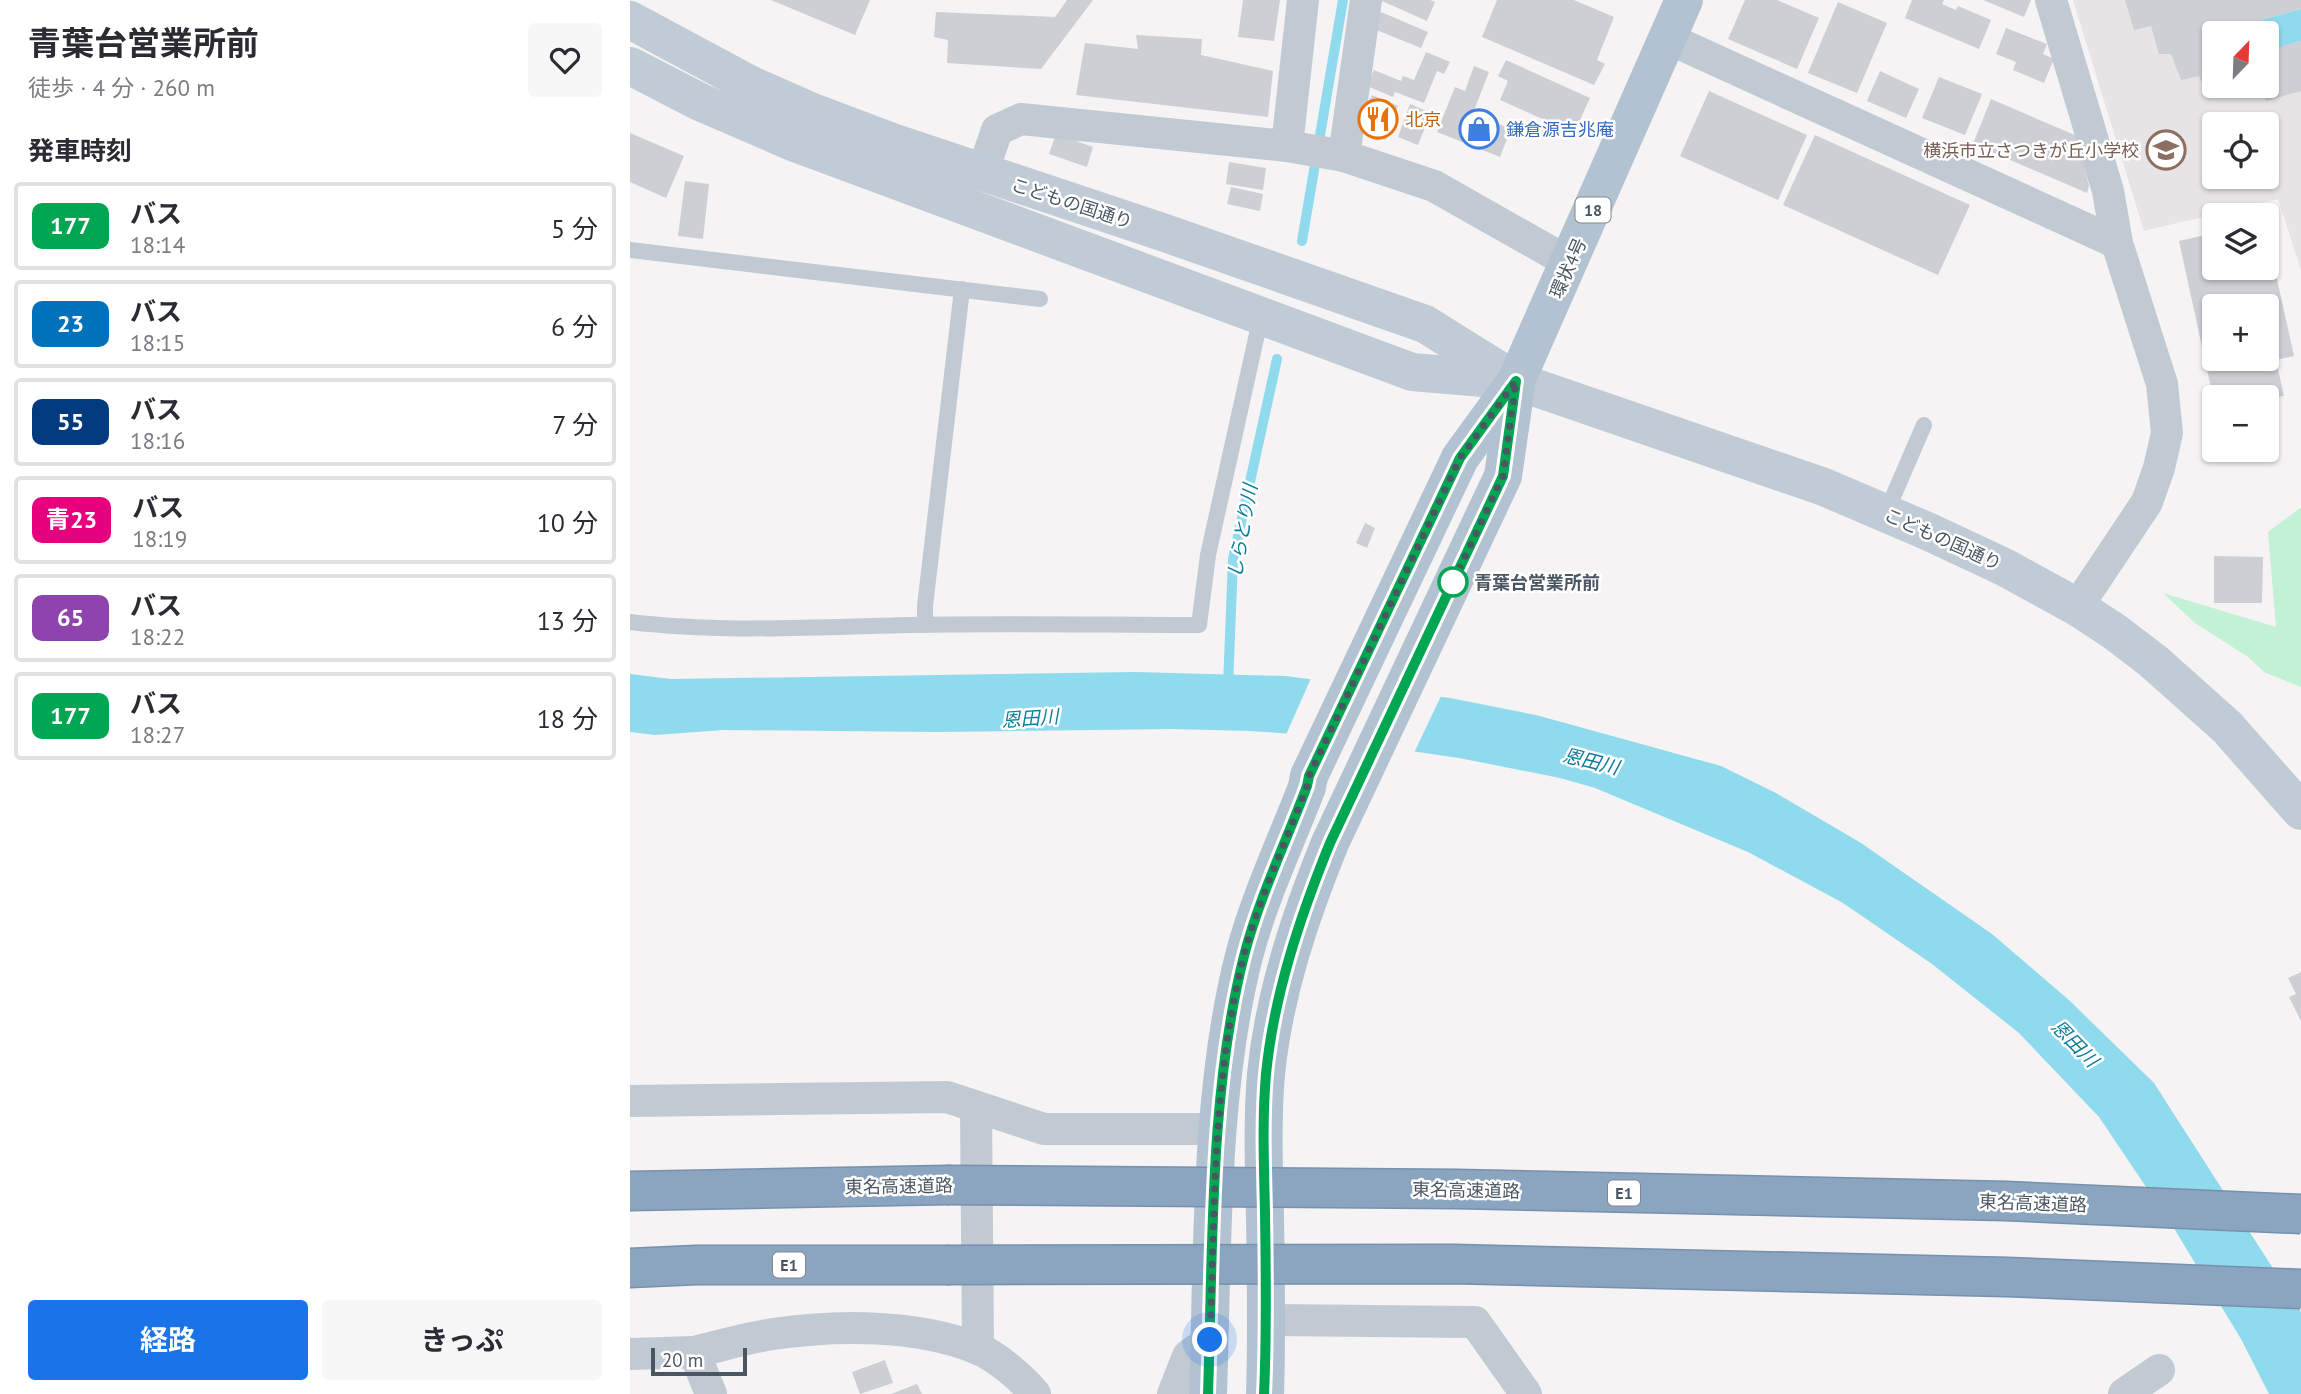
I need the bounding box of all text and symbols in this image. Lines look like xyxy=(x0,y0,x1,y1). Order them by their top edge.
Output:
text: 青葉台営業所前 xyxy=(28,21,259,64)
north arrow xyxy=(2202,21,2278,98)
map controls xyxy=(2202,21,2279,462)
button: heart xyxy=(528,23,602,97)
text: 徒歩 · 4 分 · 260 m xyxy=(28,73,215,102)
restaurant icon: 北京 xyxy=(1357,98,1399,140)
place label: 北京 xyxy=(1405,108,1441,131)
shop icon: 鎌倉源吉兆庵 xyxy=(1458,108,1500,150)
button: locate xyxy=(2202,112,2279,189)
place label: 鎌倉源吉兆庵 xyxy=(1506,118,1614,141)
school or university icon: 横浜市立さつきが丘小学校 xyxy=(2145,129,2187,171)
text: 発車時刻 xyxy=(28,134,132,167)
place label: 横浜市立さつきが丘小学校 xyxy=(1923,139,2139,162)
street label: こどもの国通り xyxy=(1009,173,1135,233)
text: バス xyxy=(130,197,182,230)
road number: 18 xyxy=(1576,198,1611,222)
button: layers xyxy=(2202,203,2279,280)
text: 177 xyxy=(50,210,91,241)
text: 5 分 xyxy=(551,212,598,245)
text: 18:14 xyxy=(130,230,185,259)
street label: 環状4号 xyxy=(1545,234,1591,302)
button: + xyxy=(2202,294,2279,371)
text: バス xyxy=(130,295,182,328)
text: 23 xyxy=(57,308,84,339)
text: 6 分 xyxy=(551,310,598,343)
text: 18:15 xyxy=(130,328,185,357)
button: − xyxy=(2202,385,2279,462)
text: バス xyxy=(130,393,182,426)
text: 55 xyxy=(57,406,84,437)
text: 7 分 xyxy=(552,408,598,441)
text: 18:16 xyxy=(130,426,185,455)
water label: しらとり川 xyxy=(1222,480,1262,580)
text: バス xyxy=(132,491,184,524)
street label: こどもの国通り xyxy=(1881,503,2005,575)
text: 青23 xyxy=(46,504,97,535)
text: 10 分 xyxy=(537,506,598,539)
text: 18:19 xyxy=(132,524,187,553)
marker: 青葉台営業所前 xyxy=(1438,567,1468,597)
place label: 青葉台営業所前 xyxy=(1474,571,1600,594)
text: バス xyxy=(130,589,182,622)
text: 65 xyxy=(57,602,84,633)
text: 13 分 xyxy=(537,604,598,637)
text: 18:22 xyxy=(130,622,185,651)
text: バス xyxy=(130,687,182,720)
text: 177 xyxy=(50,700,91,731)
text: 18 分 xyxy=(537,702,598,735)
water label: 恩田川 xyxy=(1001,704,1061,732)
text: 18:27 xyxy=(130,720,185,749)
water label: 恩田川 xyxy=(1560,742,1623,780)
water label: 恩田川 xyxy=(2046,1014,2105,1073)
street label: 東名高速道路 xyxy=(845,1174,953,1198)
street label: 東名高速道路 xyxy=(1412,1178,1520,1202)
road number: E1 xyxy=(1608,1180,1640,1205)
street label: 東名高速道路 xyxy=(1979,1190,2087,1216)
road number: E1 xyxy=(773,1252,805,1278)
button: 経路 xyxy=(28,1300,308,1380)
button: きっぷ xyxy=(322,1300,602,1380)
your location xyxy=(1192,1322,1227,1357)
scale bar xyxy=(651,1345,747,1377)
text: 20 m xyxy=(662,1348,703,1372)

